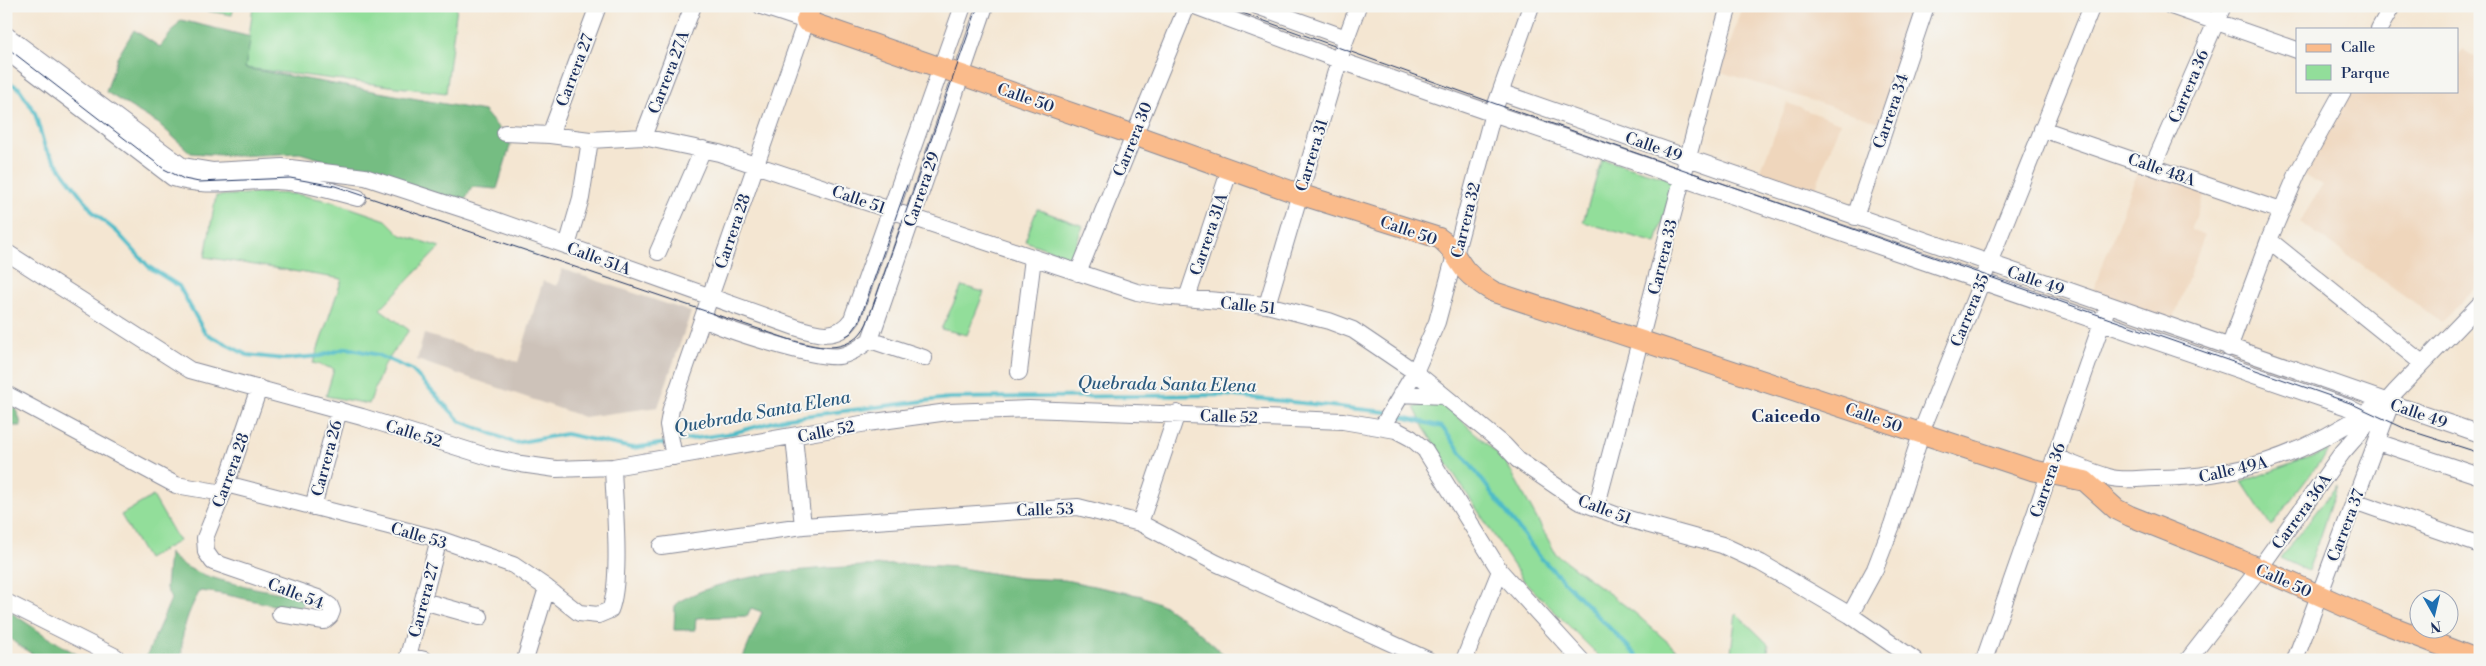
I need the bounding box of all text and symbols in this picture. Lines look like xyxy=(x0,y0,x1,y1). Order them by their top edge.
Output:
street label: Carrera 27A xyxy=(644,27,694,117)
legend xyxy=(2296,28,2458,92)
street label: Carrera 27 xyxy=(552,31,598,110)
text: Calle xyxy=(2341,38,2375,57)
street label: Carrera 36 xyxy=(2164,46,2213,126)
text: Parque xyxy=(2341,64,2390,83)
street label: Carrera 34 xyxy=(1869,71,1913,151)
street label: Calle 50 xyxy=(994,79,1057,117)
street label: Carrera 30 xyxy=(1109,99,1157,180)
street label: Carrera 31 xyxy=(1291,117,1332,194)
street label: Calle 49 xyxy=(1622,128,1685,166)
street label: Carrera 29 xyxy=(900,149,944,230)
street label: Calle 48A xyxy=(2125,149,2199,191)
street label: Carrera 32 xyxy=(1447,180,1485,260)
street label: Calle 51 xyxy=(829,181,888,218)
street label: Carrera 31A xyxy=(1186,190,1233,278)
street label: Carrera 28 xyxy=(711,191,755,272)
street label: Calle 50 xyxy=(1377,212,1440,250)
street label: Carrera 33 xyxy=(1644,217,1682,297)
street label: Calle 51A xyxy=(564,238,634,280)
street label: Calle 49 xyxy=(2004,262,2067,300)
street label: Carrera 35 xyxy=(1946,271,1994,350)
street label: Calle 51 xyxy=(1219,293,1277,319)
water label: Quebrada Santa Elena xyxy=(1077,371,1258,398)
water label: Quebrada Santa Elena xyxy=(672,385,853,439)
street label: Calle 49 xyxy=(2387,395,2450,433)
street label: Calle 50 xyxy=(1842,399,1905,437)
district label: Caicedo xyxy=(1751,405,1821,428)
street label: Calle 52 xyxy=(1200,406,1258,428)
street label: Calle 52 xyxy=(383,416,444,452)
street label: Calle 52 xyxy=(796,417,857,447)
street label: Carrera 26 xyxy=(307,418,347,499)
street label: Carrera 28 xyxy=(208,430,254,511)
street label: Carrera 36 xyxy=(2026,440,2070,520)
street label: Calle 49A xyxy=(2197,452,2271,488)
street label: Carrera 36A xyxy=(2268,469,2337,553)
street label: Carrera 37 xyxy=(2323,486,2369,564)
street label: Calle 51 xyxy=(1575,491,1634,529)
street label: Calle 53 xyxy=(1016,499,1074,521)
street label: Calle 53 xyxy=(388,518,449,554)
street label: Calle 50 xyxy=(2252,560,2315,602)
street label: Carrera 27 xyxy=(404,561,444,640)
street label: Calle 54 xyxy=(265,574,327,614)
north arrow xyxy=(2408,588,2458,638)
text: N xyxy=(2429,616,2442,636)

